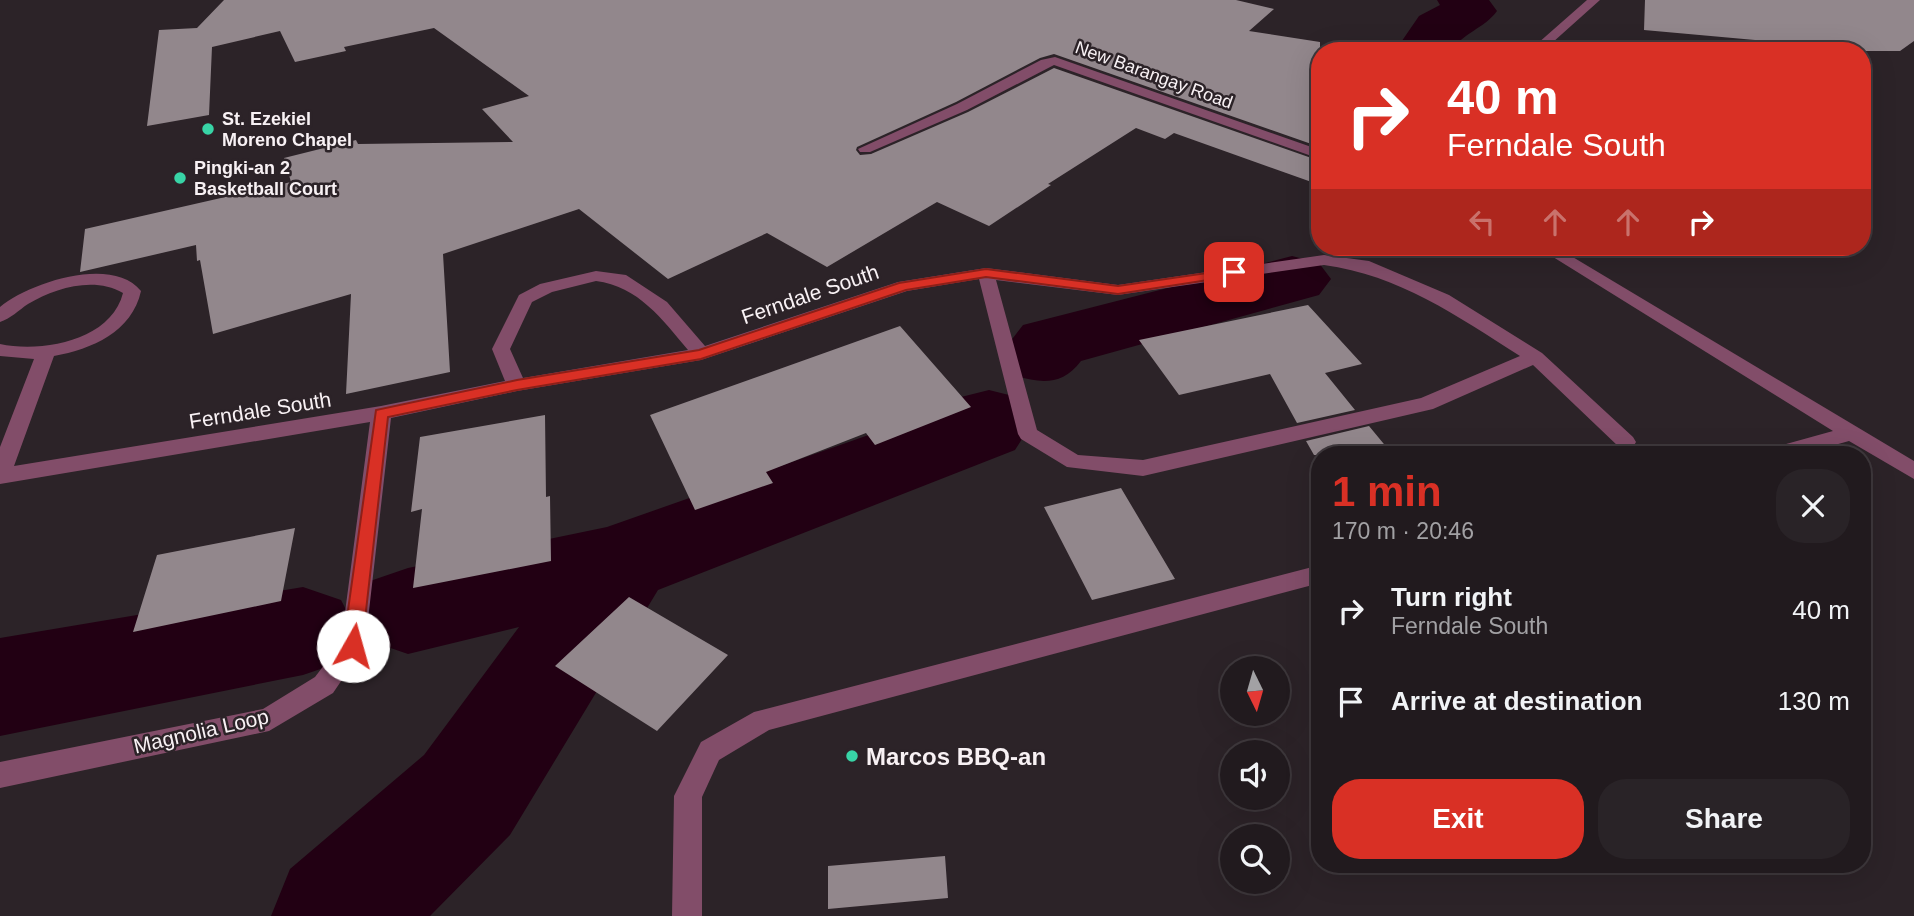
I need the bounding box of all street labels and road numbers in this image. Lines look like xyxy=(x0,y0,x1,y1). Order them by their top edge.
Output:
street label: New Barangay Road xyxy=(1073,37,1235,113)
street label: Ferndale South xyxy=(738,260,882,328)
street label: Ferndale South xyxy=(187,387,333,433)
street label: Magnolia Loop xyxy=(131,704,271,758)

